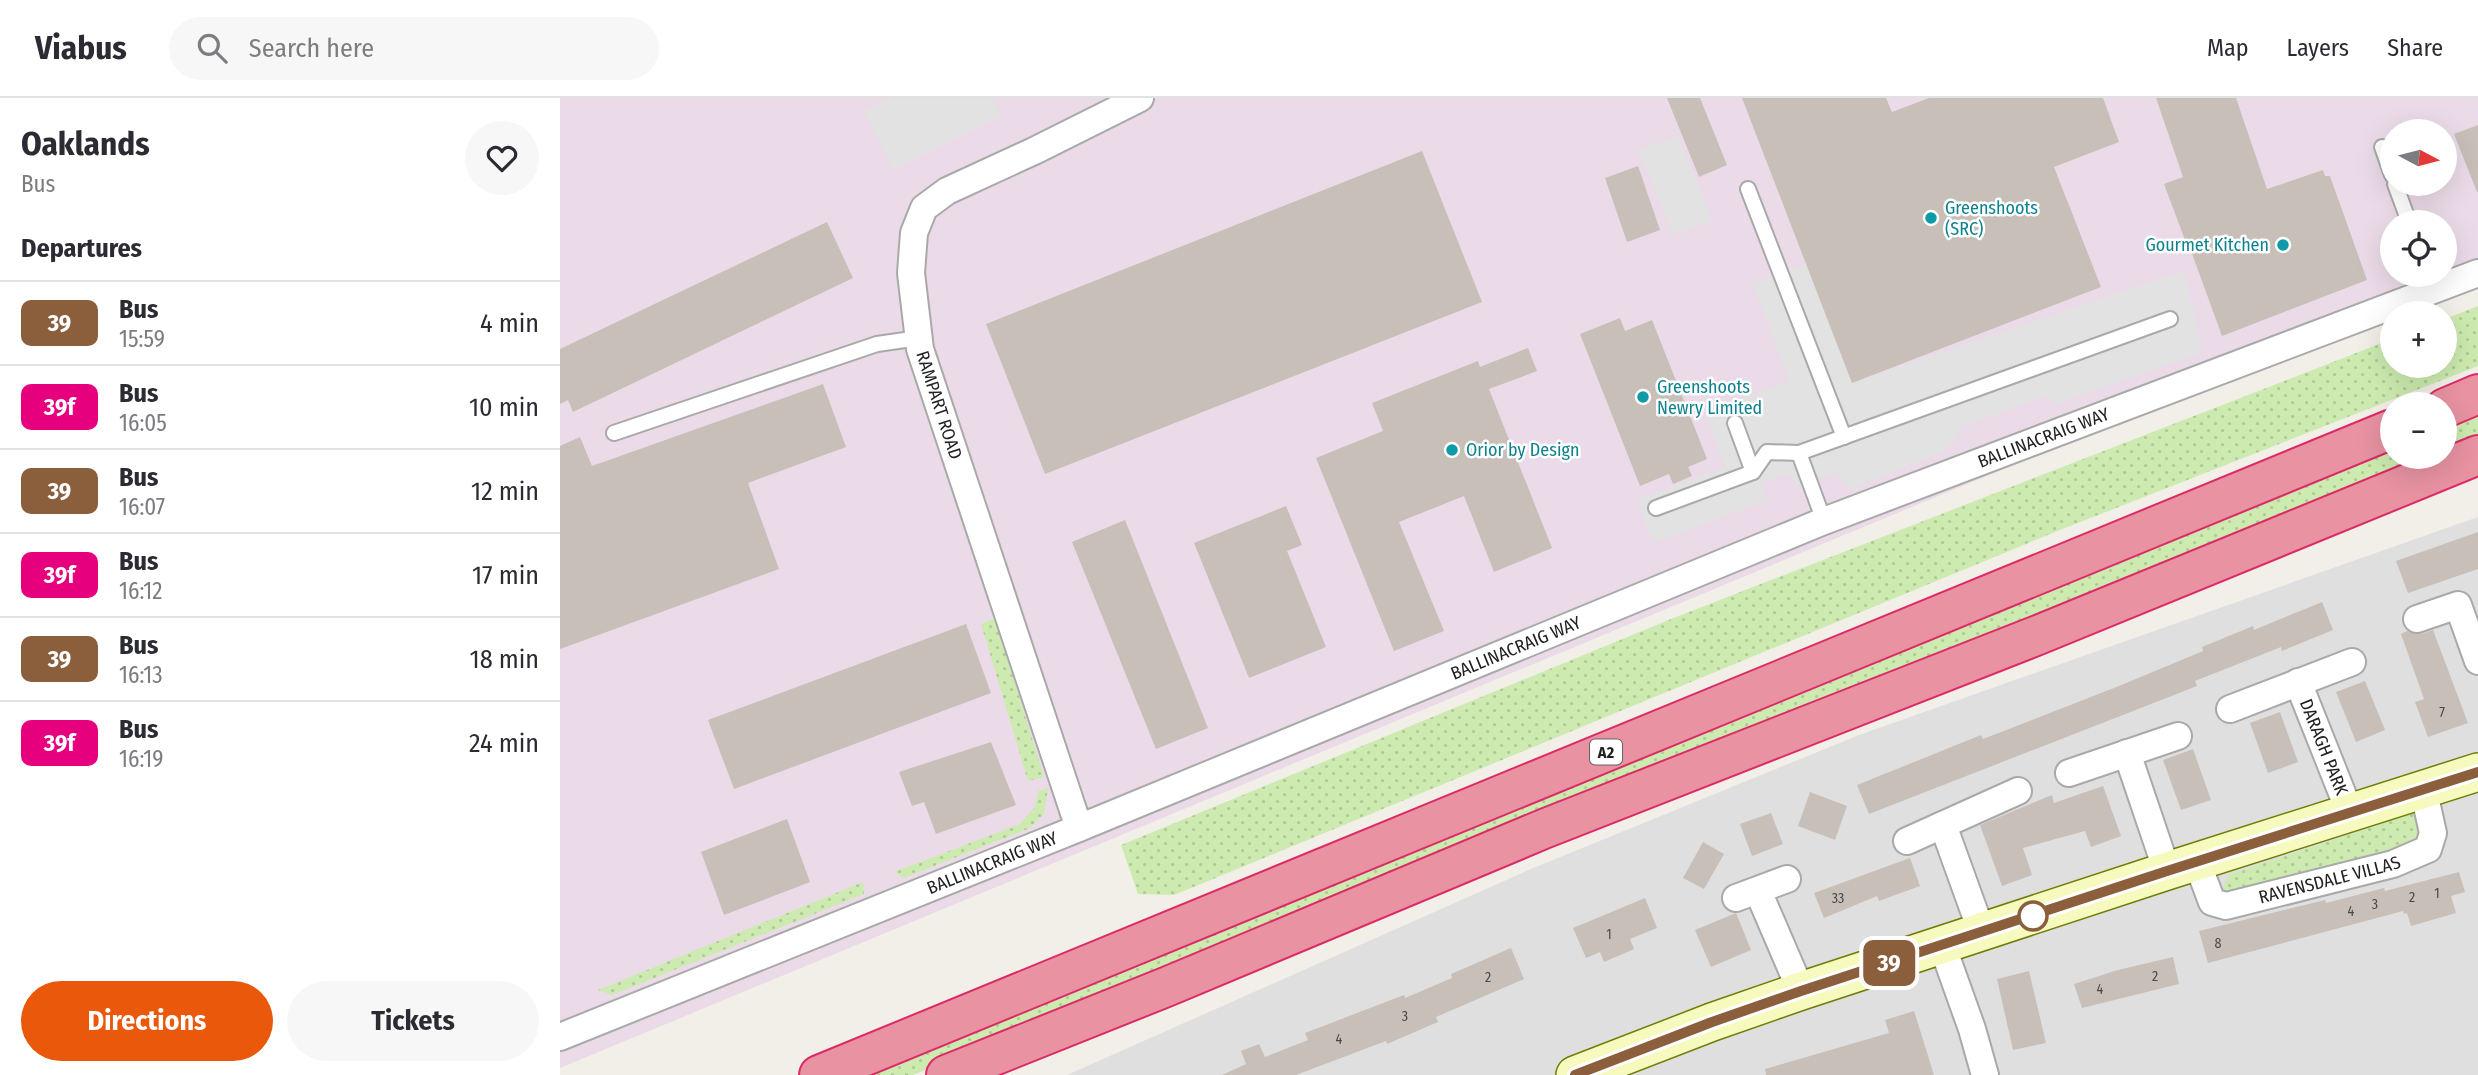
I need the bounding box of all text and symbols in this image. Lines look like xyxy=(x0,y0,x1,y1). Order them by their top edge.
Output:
search box xyxy=(169,17,659,80)
text: Viabus xyxy=(35,28,127,68)
icon: search xyxy=(193,29,231,67)
text: Search here xyxy=(249,33,374,64)
text: Map xyxy=(2207,34,2249,62)
text: Layers xyxy=(2287,34,2349,62)
text: Share xyxy=(2387,34,2443,62)
north arrow xyxy=(2380,119,2457,196)
map controls xyxy=(2380,119,2457,469)
button: heart xyxy=(465,121,539,195)
text: Oaklands xyxy=(21,124,150,164)
text: Bus xyxy=(21,170,55,198)
place label: Greenshoots (SRC) xyxy=(1945,197,2038,240)
marker: Greenshoots (SRC) xyxy=(1923,210,1939,226)
button: locate xyxy=(2380,210,2457,287)
text: Departures xyxy=(21,233,142,264)
place label: Gourmet Kitchen xyxy=(2145,234,2269,256)
marker: Gourmet Kitchen xyxy=(2275,237,2291,253)
text: Bus xyxy=(119,294,158,325)
button: + xyxy=(2380,301,2457,378)
text: 4 min xyxy=(480,308,539,339)
text: 39 xyxy=(48,309,71,337)
text: 15:59 xyxy=(119,325,165,353)
street label: RAMPART ROAD xyxy=(911,348,967,462)
place label: Greenshoots Newry Limited xyxy=(1657,376,1762,419)
text: Bus xyxy=(119,378,158,409)
marker: Greenshoots Newry Limited xyxy=(1635,389,1651,405)
text: 10 min xyxy=(469,392,539,423)
button: − xyxy=(2380,392,2457,469)
text: 39f xyxy=(44,393,75,421)
street label: BALLINACRAIG WAY xyxy=(1975,403,2112,473)
text: 16:05 xyxy=(119,409,167,437)
place label: Orior by Design xyxy=(1466,439,1579,461)
marker: Orior by Design xyxy=(1444,442,1460,458)
text: Bus xyxy=(119,462,158,493)
text: 12 min xyxy=(471,476,539,507)
text: 39 xyxy=(48,477,71,505)
text: 16:07 xyxy=(119,493,165,521)
text: Bus xyxy=(119,546,158,577)
text: 17 min xyxy=(472,560,539,591)
text: 39f xyxy=(44,561,75,589)
text: 16:12 xyxy=(119,577,162,605)
street label: BALLINACRAIG WAY xyxy=(1447,611,1584,685)
text: Bus xyxy=(119,630,158,661)
text: 18 min xyxy=(470,644,539,675)
text: 39 xyxy=(48,645,71,673)
text: 16:13 xyxy=(119,661,163,689)
street label: DARAGH PARK xyxy=(2295,696,2353,799)
house number: 7 xyxy=(2439,704,2445,721)
text: Bus xyxy=(119,714,158,745)
text: 24 min xyxy=(469,728,539,759)
text: 39f xyxy=(44,729,75,757)
road number: A2 xyxy=(1590,740,1622,764)
text: 16:19 xyxy=(119,745,163,773)
street label: BALLINACRAIG WAY xyxy=(924,827,1061,899)
street label: RAVENSDALE VILLAS xyxy=(2256,851,2404,908)
house number: 1 xyxy=(2434,885,2440,902)
house number: 2 xyxy=(2409,889,2415,906)
house number: 33 xyxy=(1832,890,1844,907)
house number: 3 xyxy=(2372,896,2378,913)
unlabelled marker xyxy=(2018,901,2048,931)
house number: 4 xyxy=(2348,903,2355,920)
house number: 1 xyxy=(1606,926,1612,943)
house number: 8 xyxy=(2215,935,2222,952)
line badge: 39 xyxy=(1858,940,1920,986)
text: 39 xyxy=(1877,949,1901,977)
house number: 2 xyxy=(2152,968,2158,985)
house number: 2 xyxy=(1485,969,1491,986)
button: Directions xyxy=(21,981,273,1061)
button: Tickets xyxy=(287,981,539,1061)
house number: 4 xyxy=(2097,981,2104,998)
house number: 3 xyxy=(1402,1008,1408,1025)
house number: 4 xyxy=(1336,1031,1343,1048)

